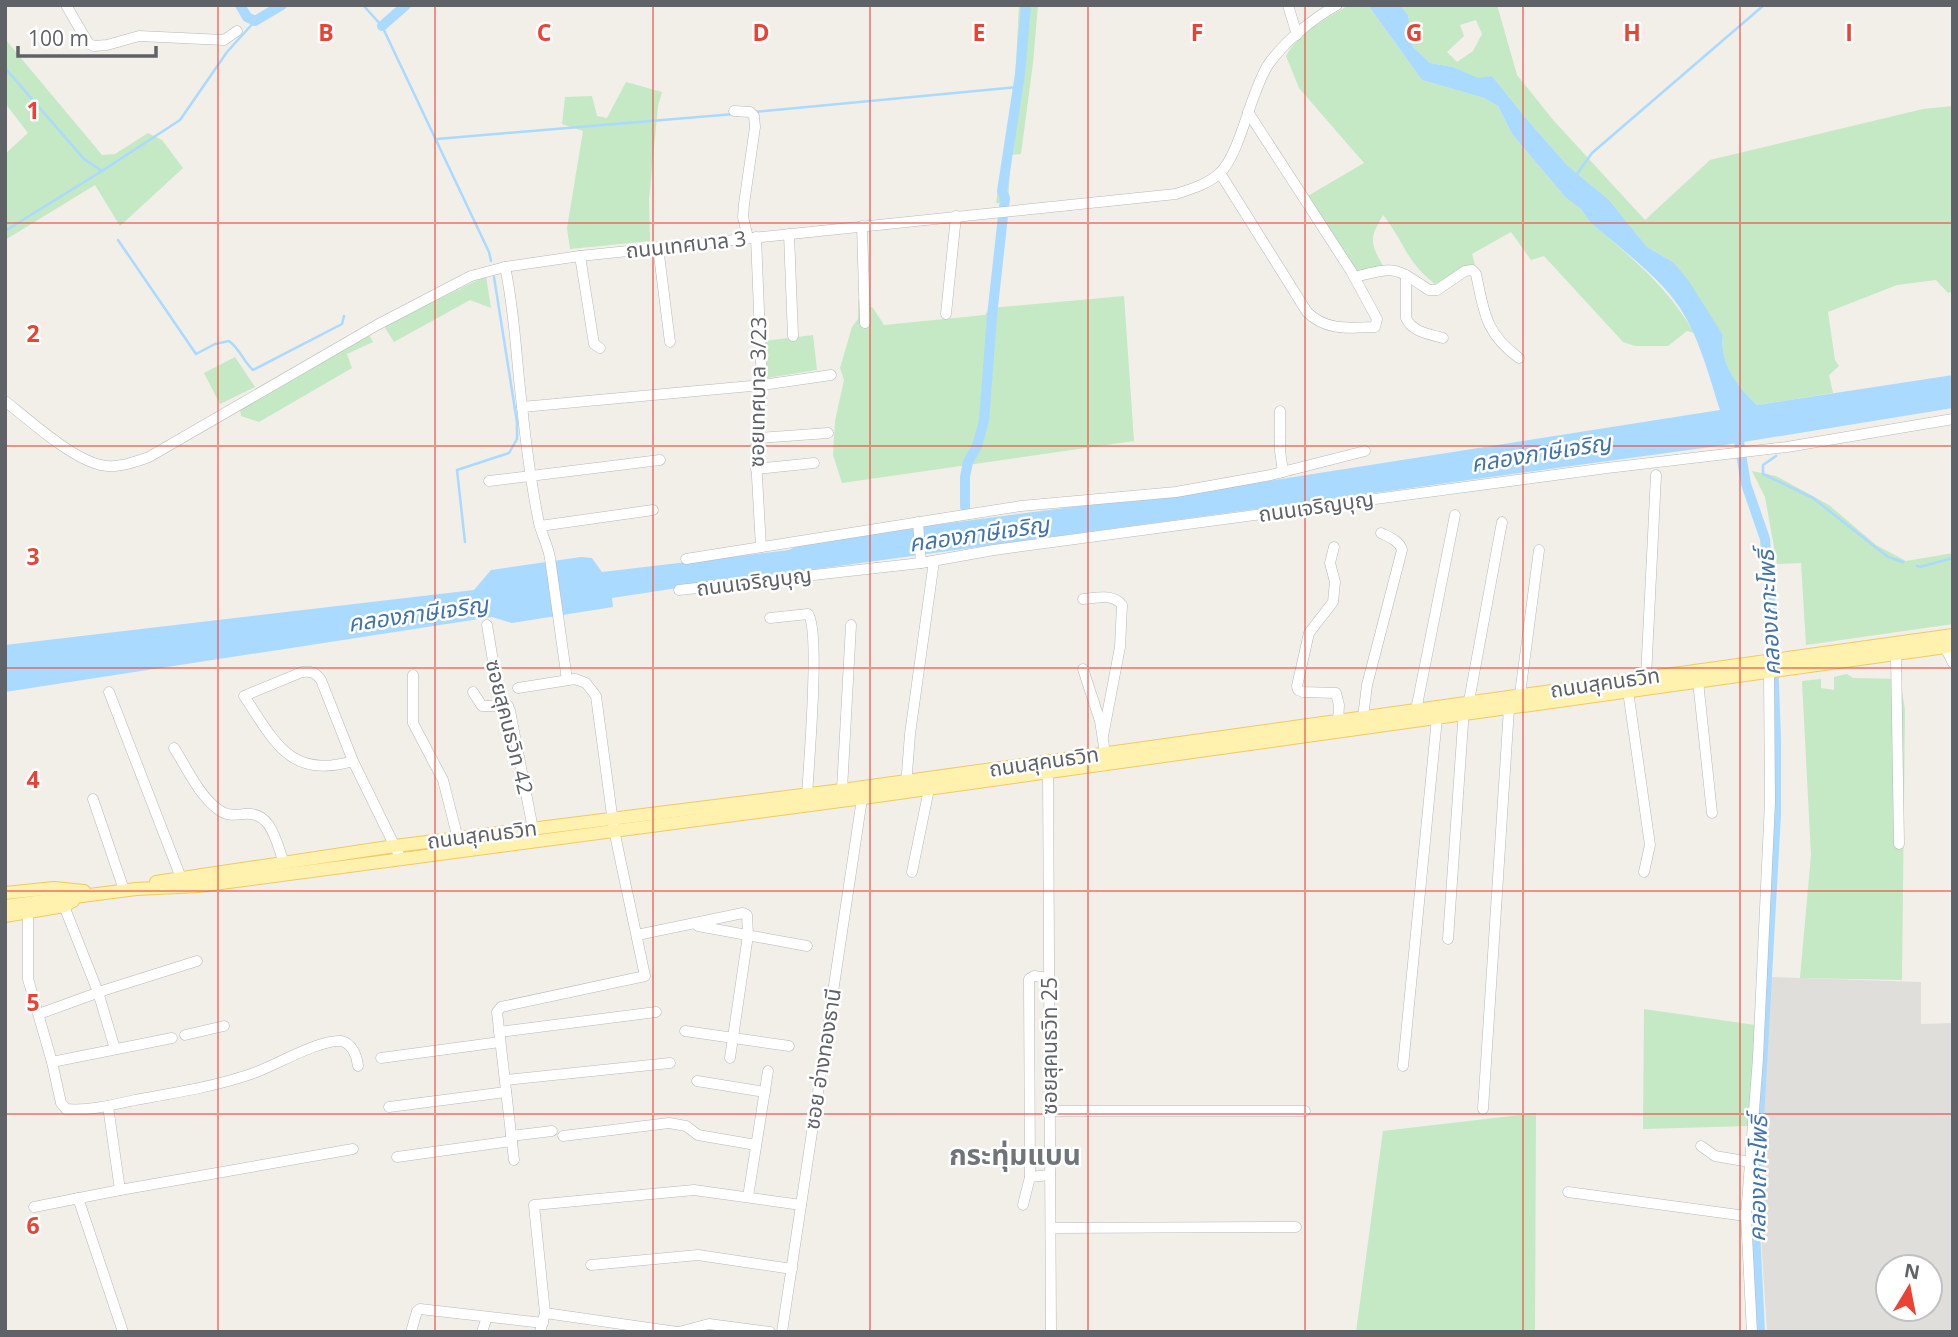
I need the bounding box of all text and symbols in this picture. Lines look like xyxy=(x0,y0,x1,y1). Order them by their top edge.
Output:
scale bar xyxy=(18,14,156,58)
text: B xyxy=(318,16,334,48)
text: C xyxy=(537,16,551,48)
text: D xyxy=(752,16,770,48)
text: E xyxy=(973,16,985,48)
text: F xyxy=(1191,16,1203,48)
text: G xyxy=(1406,16,1422,48)
text: H xyxy=(1623,16,1641,48)
text: I xyxy=(1845,16,1853,48)
text: 100 m xyxy=(28,24,89,52)
text: 1 xyxy=(26,94,40,126)
street label: ถนนเทศบาล 3 xyxy=(624,224,748,264)
street label: ซอยเทศบาล 3/23 xyxy=(742,316,772,468)
text: 2 xyxy=(26,317,40,349)
water label: คลองภาษีเจริญ xyxy=(1469,425,1615,479)
street label: ถนนเจริญบุญ xyxy=(1256,484,1375,528)
water label: คลองภาษีเจริญ xyxy=(907,507,1053,559)
text: 3 xyxy=(26,540,40,572)
water label: คลองเกาะโพธิ์ xyxy=(1748,543,1787,677)
street label: ถนนเจริญบุญ xyxy=(694,560,813,602)
water label: คลองภาษีเจริญ xyxy=(346,587,492,639)
street label: ซอยสุคนธวิท 42 xyxy=(480,656,540,797)
street label: ถนนสุคนธวิท xyxy=(1548,660,1662,704)
street label: ถนนสุคนธวิท xyxy=(987,739,1101,783)
text: 4 xyxy=(26,763,40,795)
street label: ถนนสุคนธวิท xyxy=(425,813,539,855)
street label: ซอยสุคนธวิท 25 xyxy=(1035,977,1063,1115)
text: 5 xyxy=(26,986,40,1018)
street label: ซอย อ่างทองธานี xyxy=(797,986,847,1131)
water label: คลองเกาะโพธิ์ xyxy=(1740,1110,1774,1242)
district label: กระทุ่มแบน xyxy=(949,1135,1081,1173)
text: 6 xyxy=(26,1209,40,1241)
north arrow xyxy=(1874,1253,1944,1323)
text: N xyxy=(1902,1257,1922,1285)

